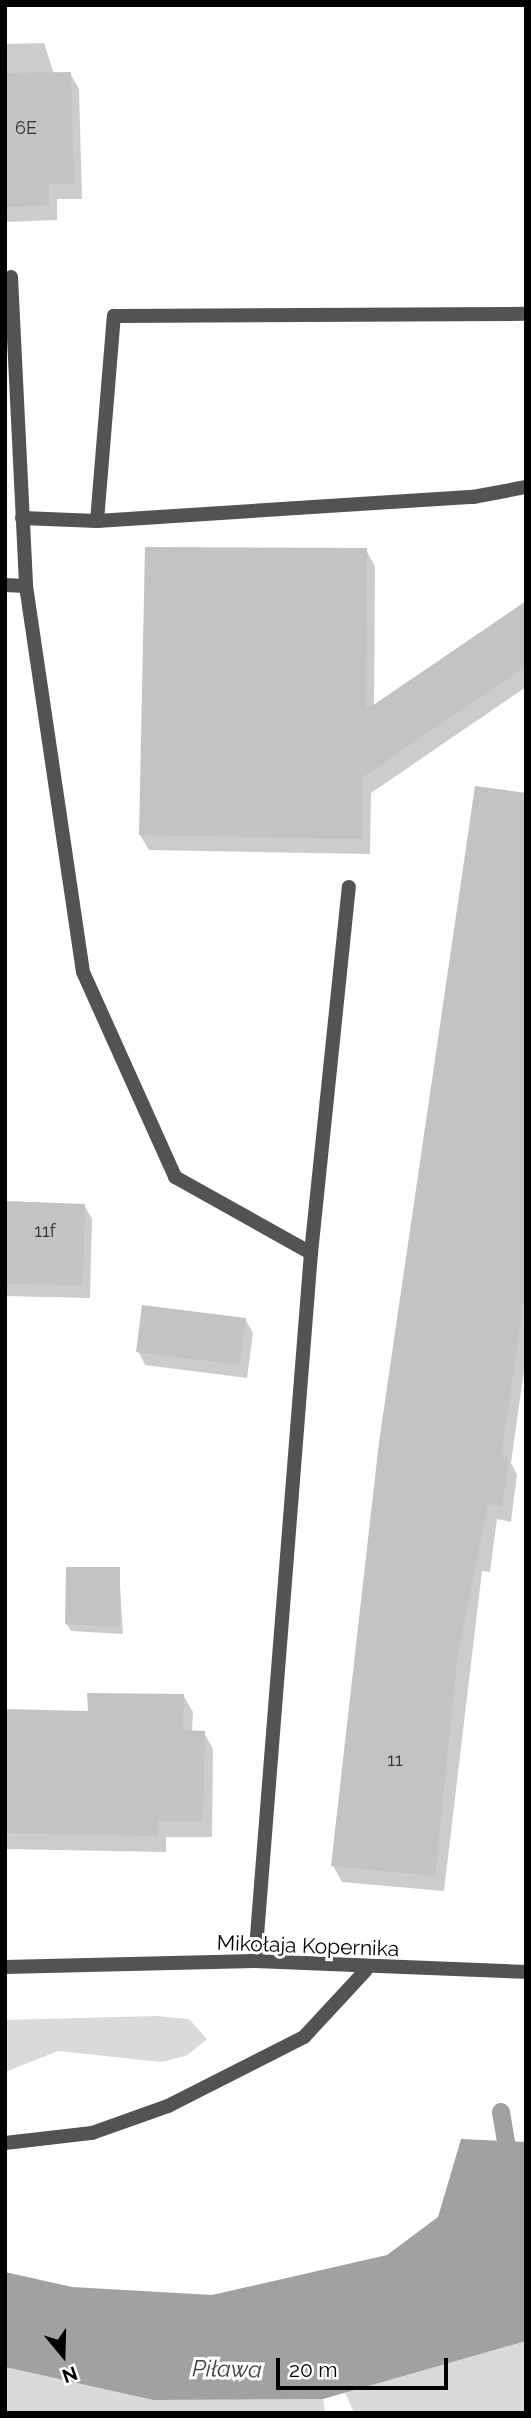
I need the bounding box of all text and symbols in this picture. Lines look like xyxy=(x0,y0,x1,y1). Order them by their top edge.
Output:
house number: 6E xyxy=(15,117,37,139)
house number: 11f xyxy=(34,1220,56,1242)
house number: 11 xyxy=(387,1749,403,1771)
street label: Mikołaja Kopernika xyxy=(216,1930,400,1962)
north arrow xyxy=(28,2320,98,2390)
scale bar xyxy=(279,2344,450,2388)
water label: Piława xyxy=(192,2355,262,2383)
text: 20 m xyxy=(289,2357,337,2382)
text: N xyxy=(59,2362,80,2388)

